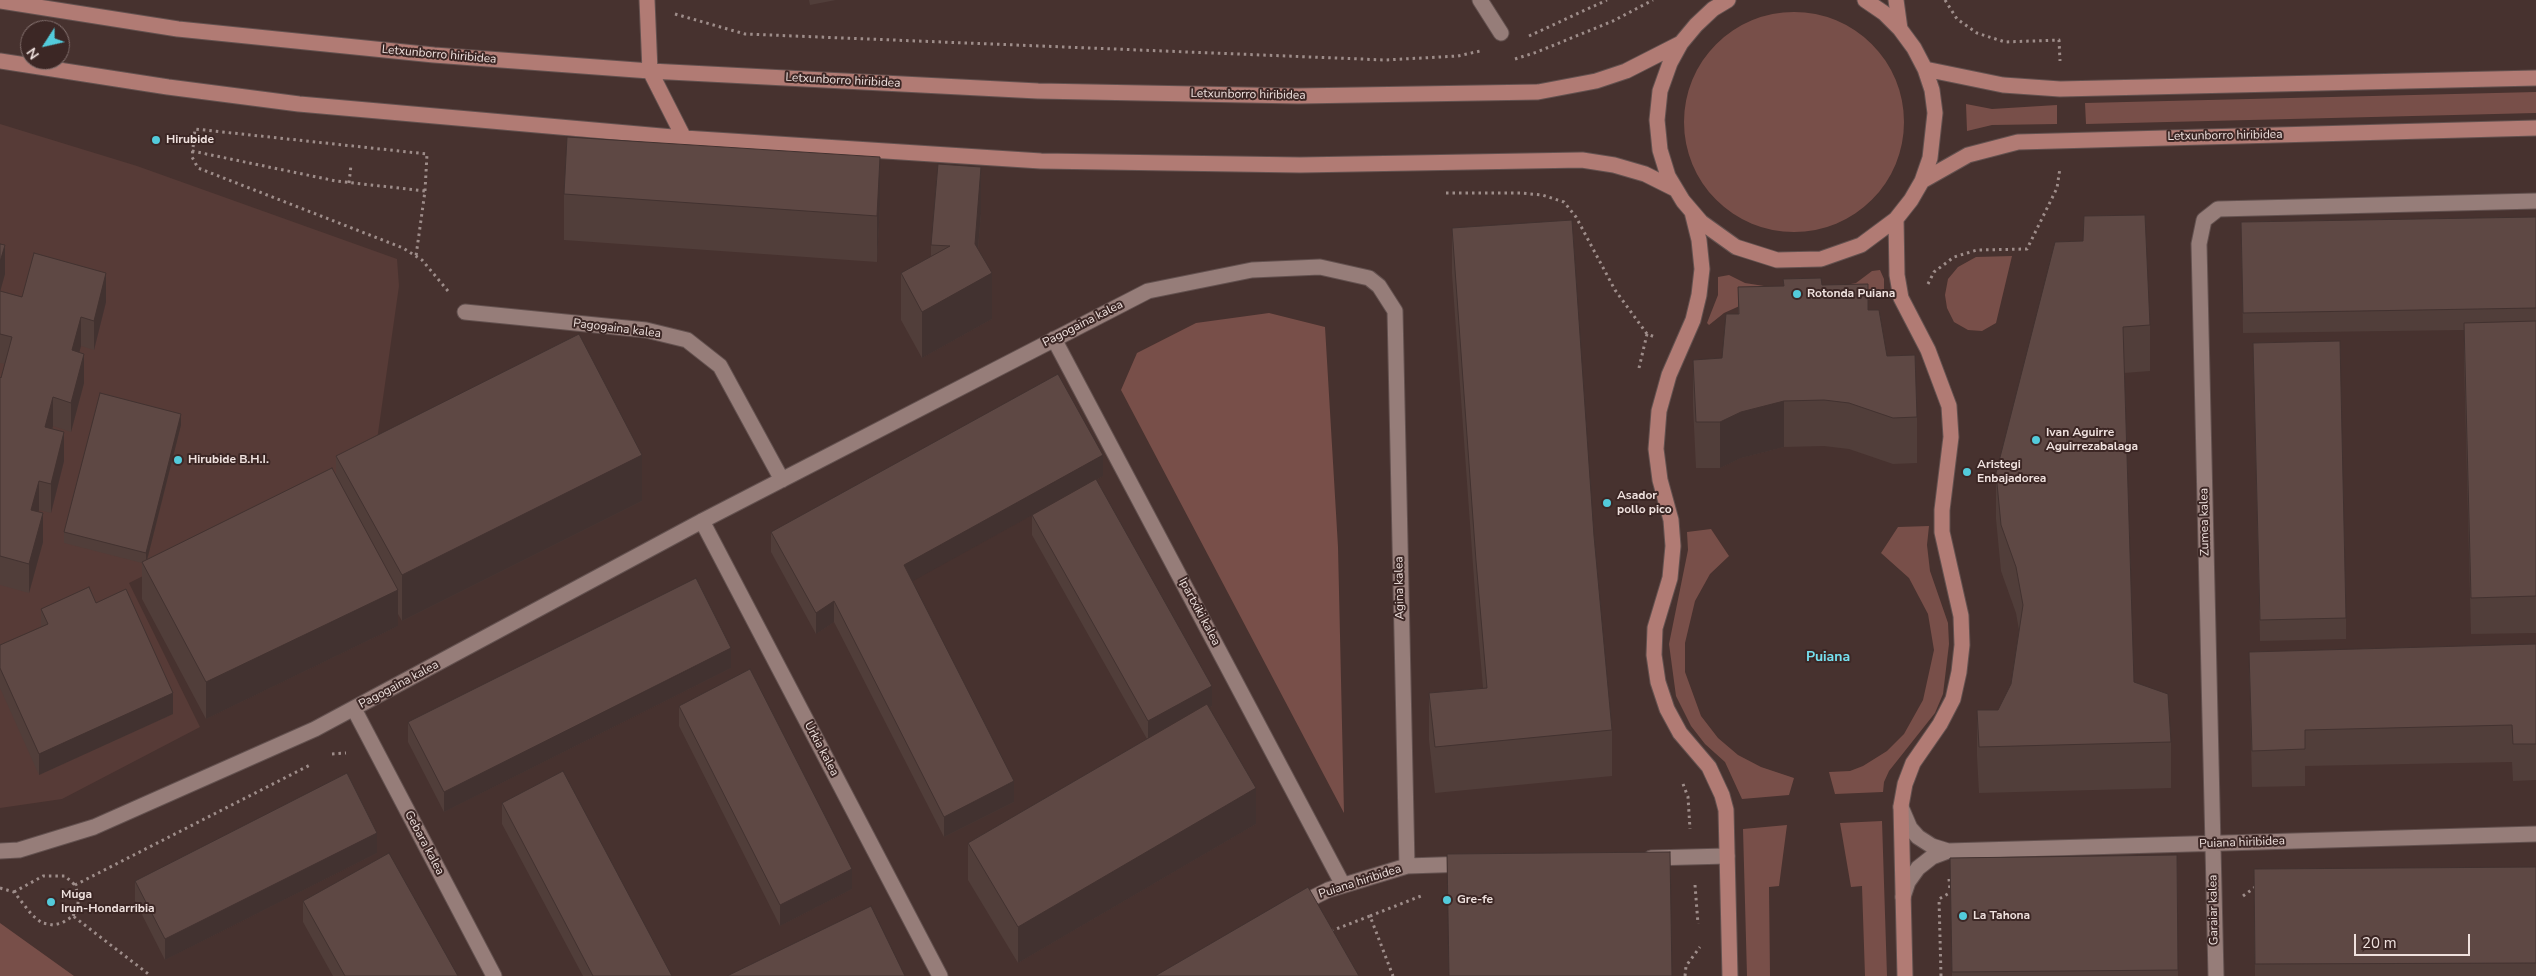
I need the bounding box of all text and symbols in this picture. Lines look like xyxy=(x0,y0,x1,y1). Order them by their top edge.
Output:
north arrow xyxy=(20,20,70,70)
street label: Letxunborro hiribidea xyxy=(381,43,497,67)
text: N xyxy=(22,44,44,63)
street label: Letxunborro hiribidea xyxy=(785,71,901,91)
street label: Letxunborro hiribidea xyxy=(1190,87,1306,103)
street label: Letxunborro hiribidea xyxy=(2167,128,2283,144)
place label: Hirubide xyxy=(166,133,214,147)
marker: Hirubide xyxy=(150,134,162,146)
place label: Rotonda Puiana xyxy=(1807,287,1895,301)
marker: Rotonda Puiana xyxy=(1791,288,1803,300)
street label: Pagogaina kalea xyxy=(1040,298,1126,350)
street label: Pagogaina kalea xyxy=(572,316,662,342)
place label: Ivan Aguirre Aguirrezabalaga xyxy=(2046,426,2138,454)
marker: Ivan Aguirre Aguirrezabalaga xyxy=(2030,434,2042,446)
place label: Hirubide B.H.I. xyxy=(188,453,269,467)
marker: Hirubide B.H.I. xyxy=(172,454,184,466)
place label: Aristegi Enbajadorea xyxy=(1977,458,2046,486)
marker: Aristegi Enbajadorea xyxy=(1961,466,1973,478)
street label: Zumea kalea xyxy=(2197,488,2213,556)
place label: Asador pollo pico xyxy=(1617,489,1672,517)
marker: Asador pollo pico xyxy=(1601,497,1613,509)
street label: Agina kalea xyxy=(1392,556,1408,620)
street label: Ipartxiki kalea xyxy=(1175,576,1223,648)
district label: Puiana xyxy=(1806,650,1850,666)
street label: Pagogaina kalea xyxy=(357,658,441,712)
street label: Urkia kalea xyxy=(801,719,841,779)
street label: Gebara kalea xyxy=(401,808,447,878)
street label: Puiana hiribidea xyxy=(2199,834,2285,852)
street label: Puiana hiribidea xyxy=(1317,862,1403,902)
street label: Garaiar kalea xyxy=(2206,875,2222,945)
place label: Muga Irun-Hondarribia xyxy=(61,888,155,916)
place label: Gre-fe xyxy=(1457,893,1493,907)
marker: Gre-fe xyxy=(1441,894,1453,906)
marker: Muga Irun-Hondarribia xyxy=(45,896,57,908)
place label: La Tahona xyxy=(1973,909,2030,923)
marker: La Tahona xyxy=(1957,910,1969,922)
scale bar xyxy=(2356,924,2472,956)
text: 20 m xyxy=(2362,933,2397,953)

